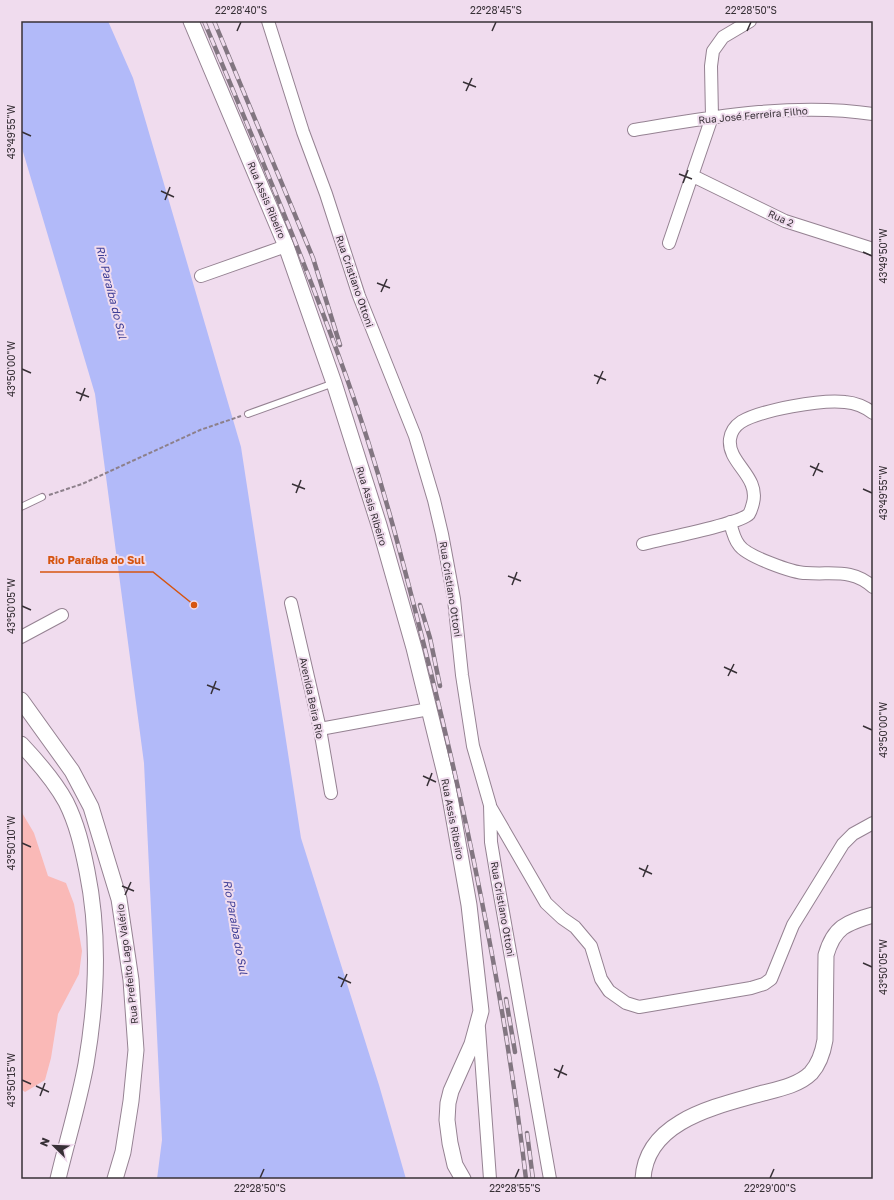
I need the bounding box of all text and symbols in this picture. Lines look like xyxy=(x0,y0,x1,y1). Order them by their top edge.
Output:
text: 22°28'40"S xyxy=(215,4,267,16)
text: 22°28'45"S xyxy=(470,4,522,16)
text: 22°28'50"S xyxy=(725,4,777,16)
text: 43°49'55"W xyxy=(5,104,17,159)
street label: Rua José Ferreira Filho xyxy=(698,104,808,126)
street label: Rua Assis Ribeiro xyxy=(245,160,289,240)
street label: Rua 2 xyxy=(766,207,796,229)
text: 43°49'50"W xyxy=(877,228,889,284)
street label: Rua Cristiano Ottoni xyxy=(334,233,376,329)
water label: Rio Paraíba do Sul xyxy=(94,244,130,340)
text: 43°50'00"W xyxy=(5,341,17,397)
street label: Rua Assis Ribeiro xyxy=(354,465,390,547)
text: 43°49'55"W xyxy=(877,465,889,520)
street label: Rua Cristiano Ottoni xyxy=(438,540,464,638)
callout: Rio Paraíba do Sul xyxy=(40,549,153,572)
text: Rio Paraíba do Sul xyxy=(47,553,145,566)
text: 43°50'05"W xyxy=(5,578,17,634)
street label: Avenida Beira Rio xyxy=(297,656,327,740)
text: 43°50'00"W xyxy=(877,702,889,758)
street label: Rua Assis Ribeiro xyxy=(439,777,467,861)
text: 43°50'10"W xyxy=(5,815,17,870)
street label: Rua Cristiano Ottoni xyxy=(489,860,517,958)
water label: Rio Paraíba do Sul xyxy=(221,879,251,976)
street label: Rua Prefeito Lago Valério xyxy=(114,903,140,1025)
text: 43°50'05"W xyxy=(877,939,889,995)
text: 43°50'15"W xyxy=(5,1052,17,1107)
north arrow xyxy=(34,1126,74,1166)
text: N xyxy=(37,1136,52,1148)
text: 22°28'50"S xyxy=(234,1182,286,1194)
text: 22°28'55"S xyxy=(489,1182,541,1194)
text: 22°29'00"S xyxy=(744,1182,796,1194)

